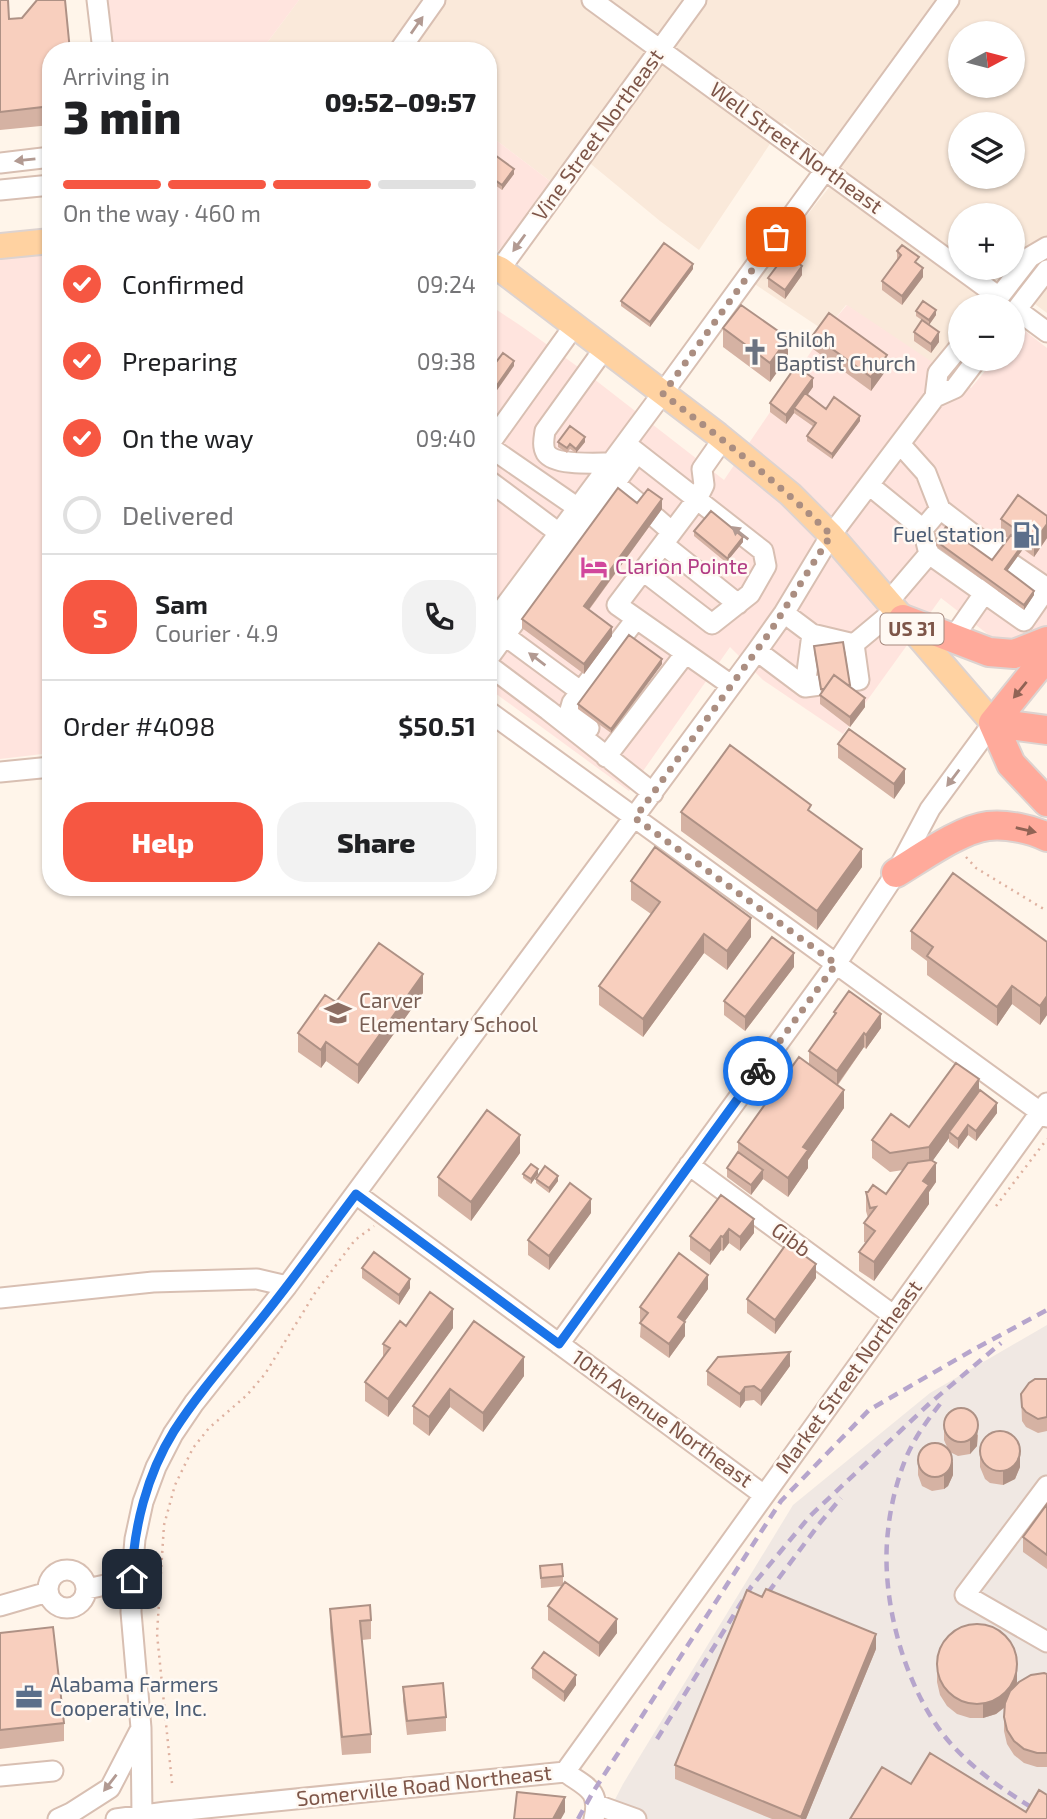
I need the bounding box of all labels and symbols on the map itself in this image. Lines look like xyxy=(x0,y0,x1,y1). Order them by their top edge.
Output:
one-way arrow xyxy=(410,16,424,34)
north arrow xyxy=(948,21,1026,98)
street label: Vine Street Northeast xyxy=(526,43,667,225)
street label: Well Street Northeast xyxy=(706,76,888,218)
one-way arrow xyxy=(14,155,36,166)
pin xyxy=(746,207,806,267)
one-way arrow xyxy=(512,234,526,252)
place label: Shiloh Baptist Church xyxy=(776,326,916,375)
church icon: Shiloh Baptist Church xyxy=(740,337,770,367)
fuel station icon: Fuel station xyxy=(1011,520,1041,550)
place label: Fuel station xyxy=(893,521,1005,546)
one-way arrow xyxy=(731,525,749,540)
hotel icon: Clarion Pointe xyxy=(579,552,609,582)
place label: Clarion Pointe xyxy=(615,553,748,578)
road number: US 31 xyxy=(880,614,944,644)
one-way arrow xyxy=(528,652,546,666)
one-way arrow xyxy=(1013,681,1028,698)
one-way arrow xyxy=(946,769,960,787)
one-way arrow xyxy=(1015,825,1037,836)
place label: Carver Elementary School xyxy=(359,987,539,1036)
school or university icon: Carver Elementary School xyxy=(323,998,353,1028)
courier xyxy=(723,1036,793,1106)
street label: Gibb xyxy=(767,1216,816,1261)
street label: Market Street Northeast xyxy=(769,1275,926,1478)
street label: 10th Avenue Northeast xyxy=(568,1344,758,1492)
pin xyxy=(102,1549,162,1609)
place label: Alabama Farmers Cooperative, Inc. xyxy=(50,1671,218,1720)
office icon: Alabama Farmers Cooperative, Inc. xyxy=(14,1682,44,1712)
street label: Somerville Road Northeast xyxy=(295,1759,553,1810)
one-way arrow xyxy=(103,1774,118,1792)

